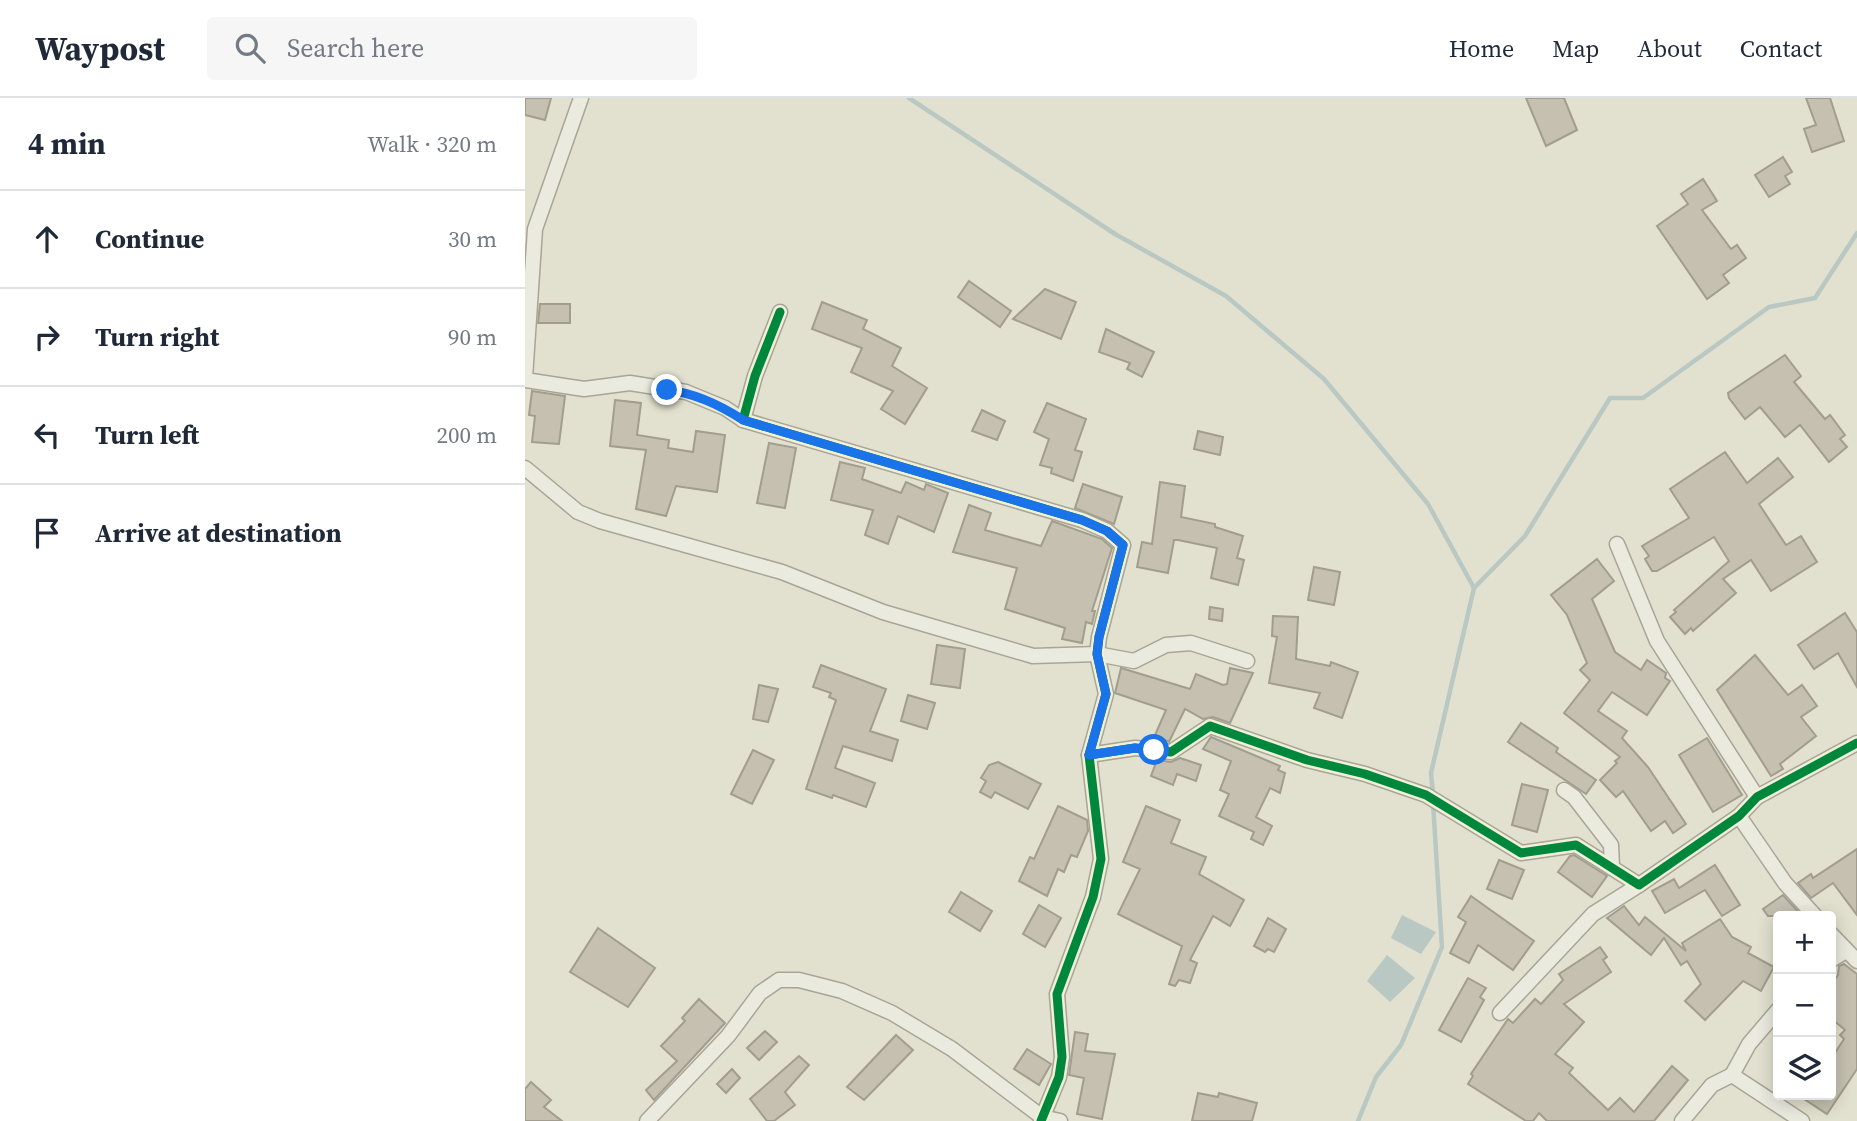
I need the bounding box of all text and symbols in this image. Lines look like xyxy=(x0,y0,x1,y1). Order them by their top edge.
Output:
search box xyxy=(207,17,697,80)
text: Waypost xyxy=(35,26,165,71)
icon: search xyxy=(231,29,269,67)
text: Search here xyxy=(287,30,424,66)
text: Home xyxy=(1449,32,1514,65)
text: Map xyxy=(1552,32,1599,65)
text: About xyxy=(1637,32,1702,65)
text: Contact xyxy=(1740,32,1822,65)
text: 4 min xyxy=(28,123,106,164)
text: Walk · 320 m xyxy=(367,128,497,160)
icon: ahead xyxy=(28,220,66,258)
text: Continue xyxy=(95,221,204,257)
text: 30 m xyxy=(448,223,497,255)
icon: right xyxy=(28,318,66,356)
text: Turn right xyxy=(95,319,219,355)
text: 90 m xyxy=(448,321,497,353)
route end xyxy=(651,374,682,405)
icon: left xyxy=(28,416,66,454)
text: Turn left xyxy=(95,417,199,453)
text: 200 m xyxy=(436,419,497,451)
icon: arrive xyxy=(28,514,66,552)
text: Arrive at destination xyxy=(95,515,342,551)
route start xyxy=(1138,734,1169,765)
map controls xyxy=(1773,911,1836,1100)
button: + xyxy=(1773,911,1836,974)
button: − xyxy=(1773,974,1836,1037)
button: layers xyxy=(1773,1037,1836,1100)

